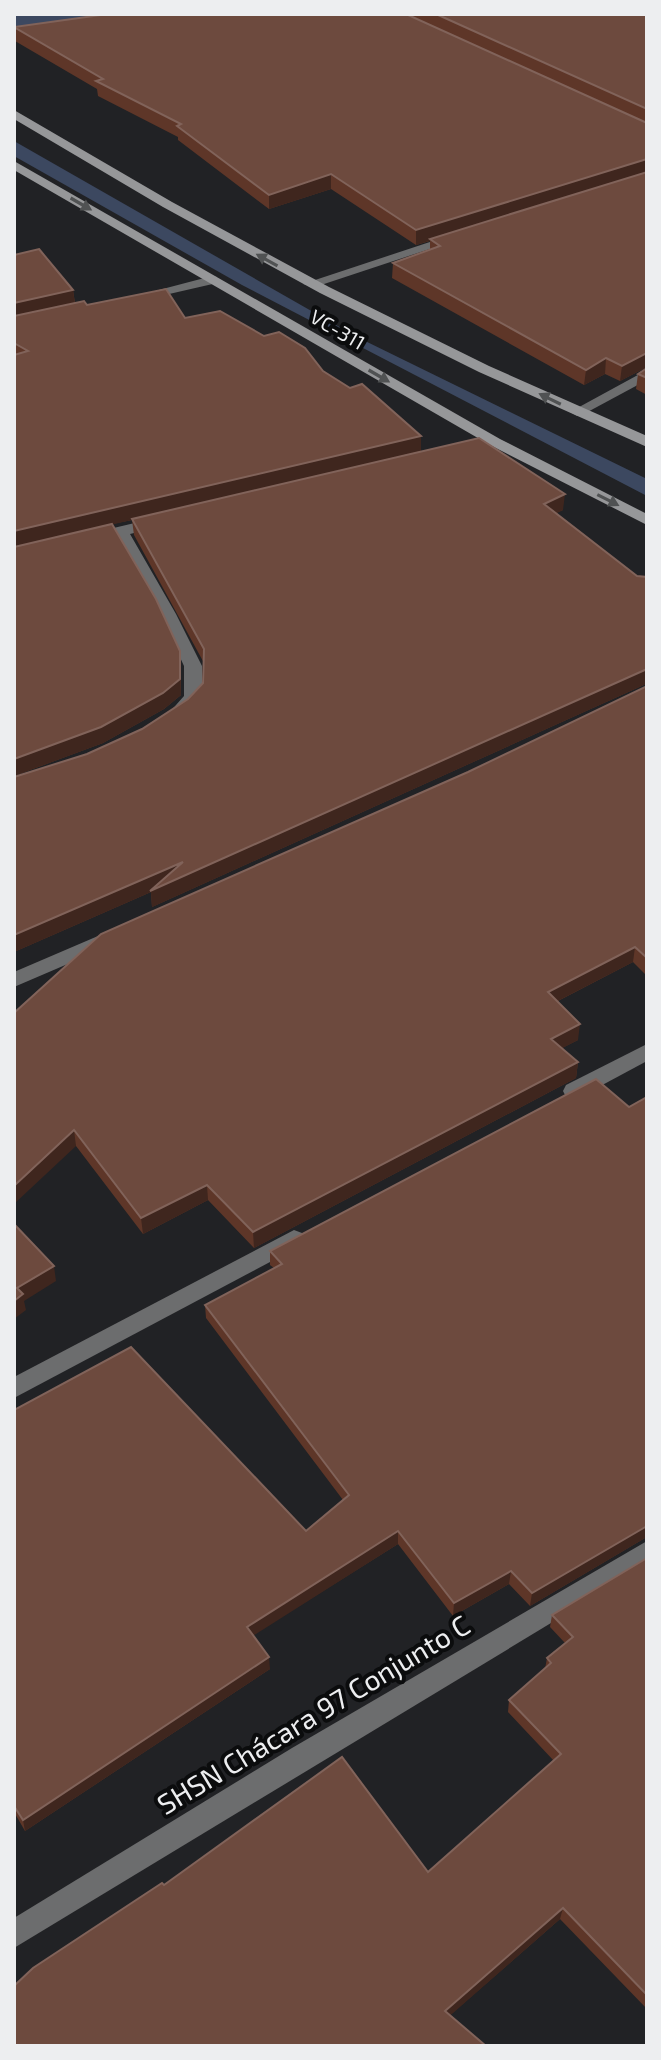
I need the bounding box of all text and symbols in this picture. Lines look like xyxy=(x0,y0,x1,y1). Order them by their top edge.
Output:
one-way arrow xyxy=(70,197,92,211)
one-way arrow xyxy=(255,253,278,267)
street label: VC-311 xyxy=(306,304,370,354)
one-way arrow xyxy=(368,369,391,383)
one-way arrow xyxy=(538,392,562,406)
one-way arrow xyxy=(596,494,619,507)
street label: SHSN Chácara 97 Conjunto C xyxy=(151,1607,475,1821)

